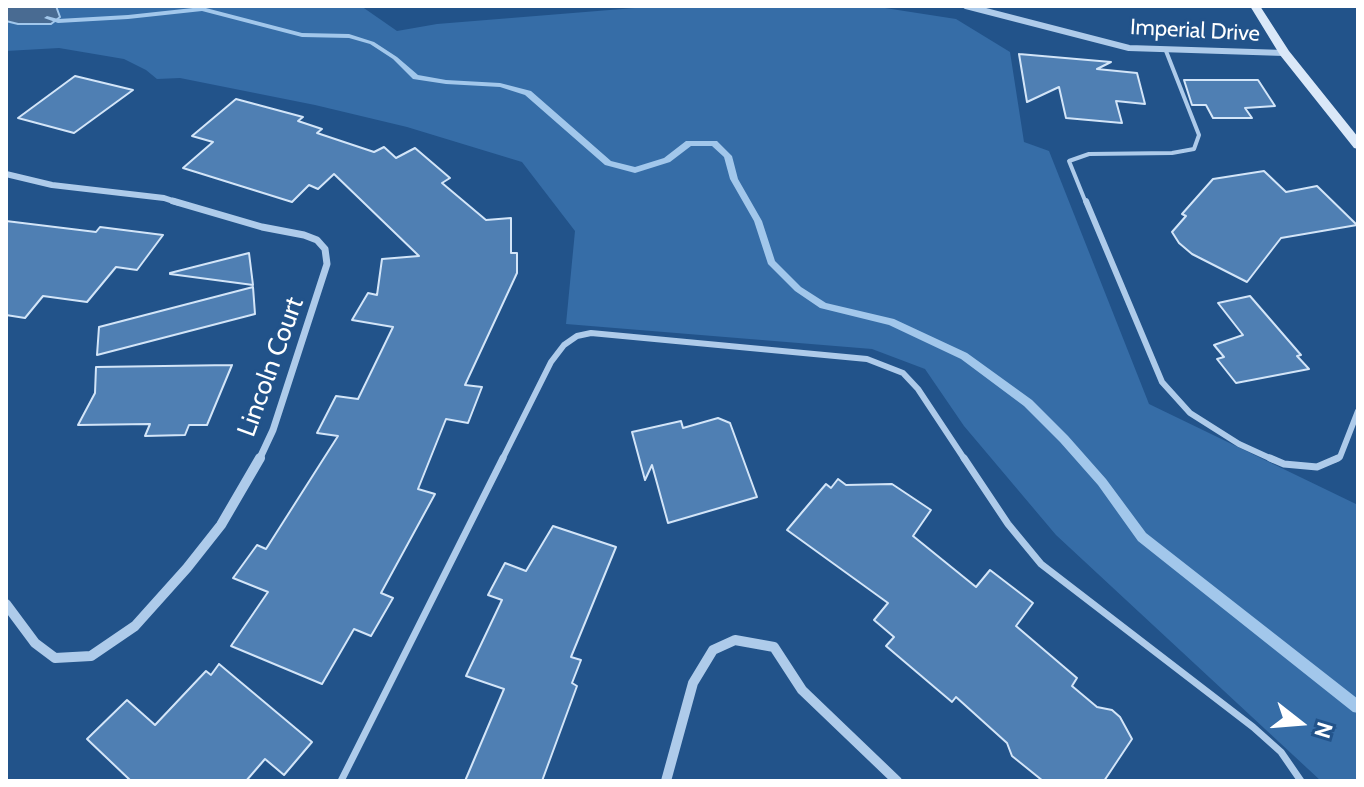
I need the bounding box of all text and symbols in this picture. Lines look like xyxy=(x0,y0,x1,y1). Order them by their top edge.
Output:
street label: Imperial Drive xyxy=(1129,14,1261,48)
street label: Lincoln Court xyxy=(231,293,311,441)
north arrow xyxy=(1260,683,1340,763)
text: N xyxy=(1308,719,1339,742)

